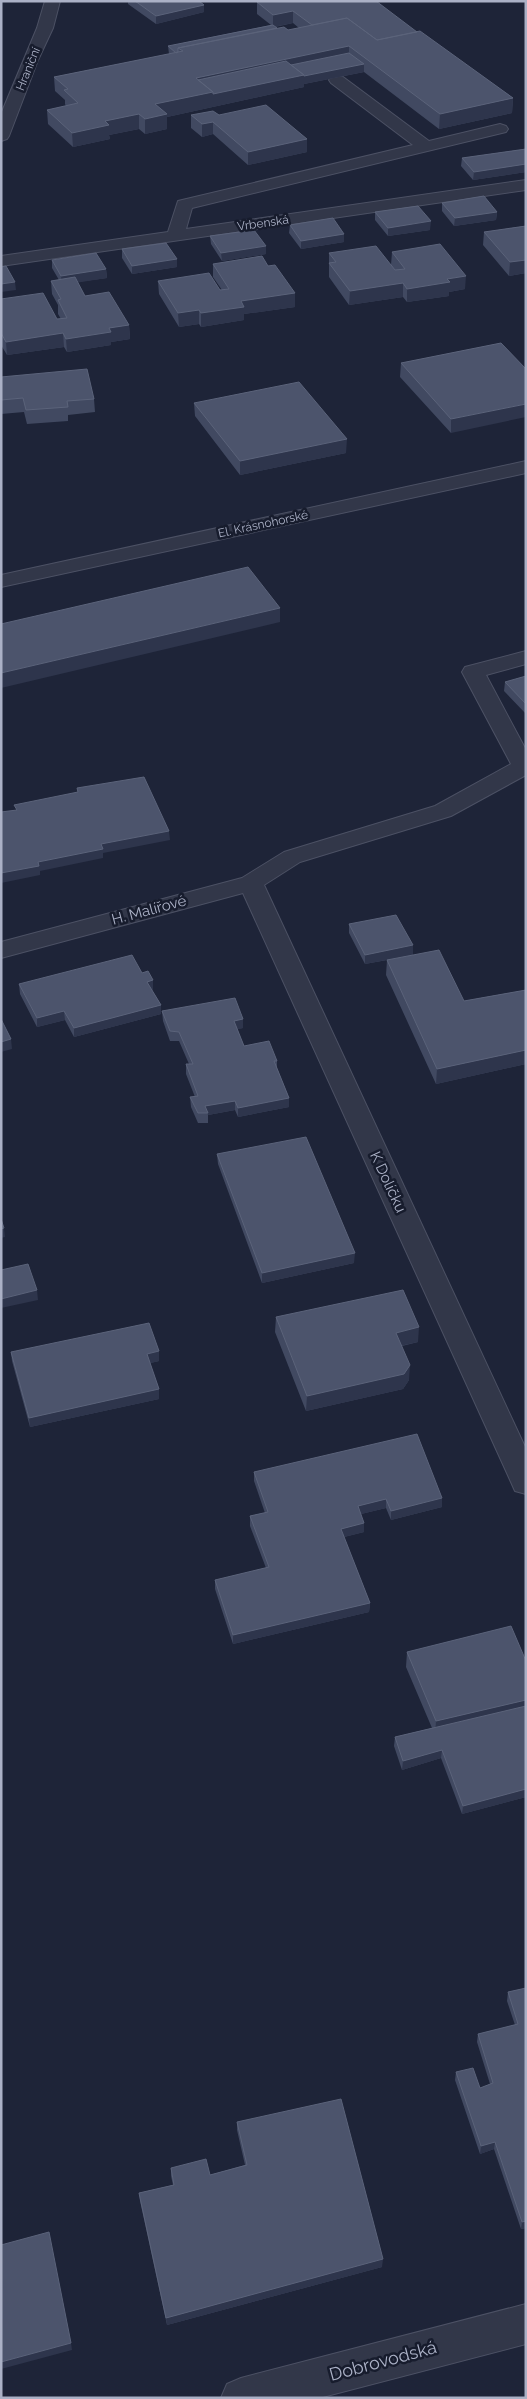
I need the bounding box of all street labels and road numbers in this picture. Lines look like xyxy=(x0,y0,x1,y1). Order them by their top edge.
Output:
street label: Hraniční xyxy=(13,45,43,93)
street label: Vrbenská xyxy=(236,212,290,234)
street label: El. Krásnohorské xyxy=(217,508,309,540)
street label: H. Malířové xyxy=(110,891,188,929)
street label: K Dolíčku xyxy=(366,1149,410,1216)
street label: Dobrovodská xyxy=(327,2336,439,2385)

